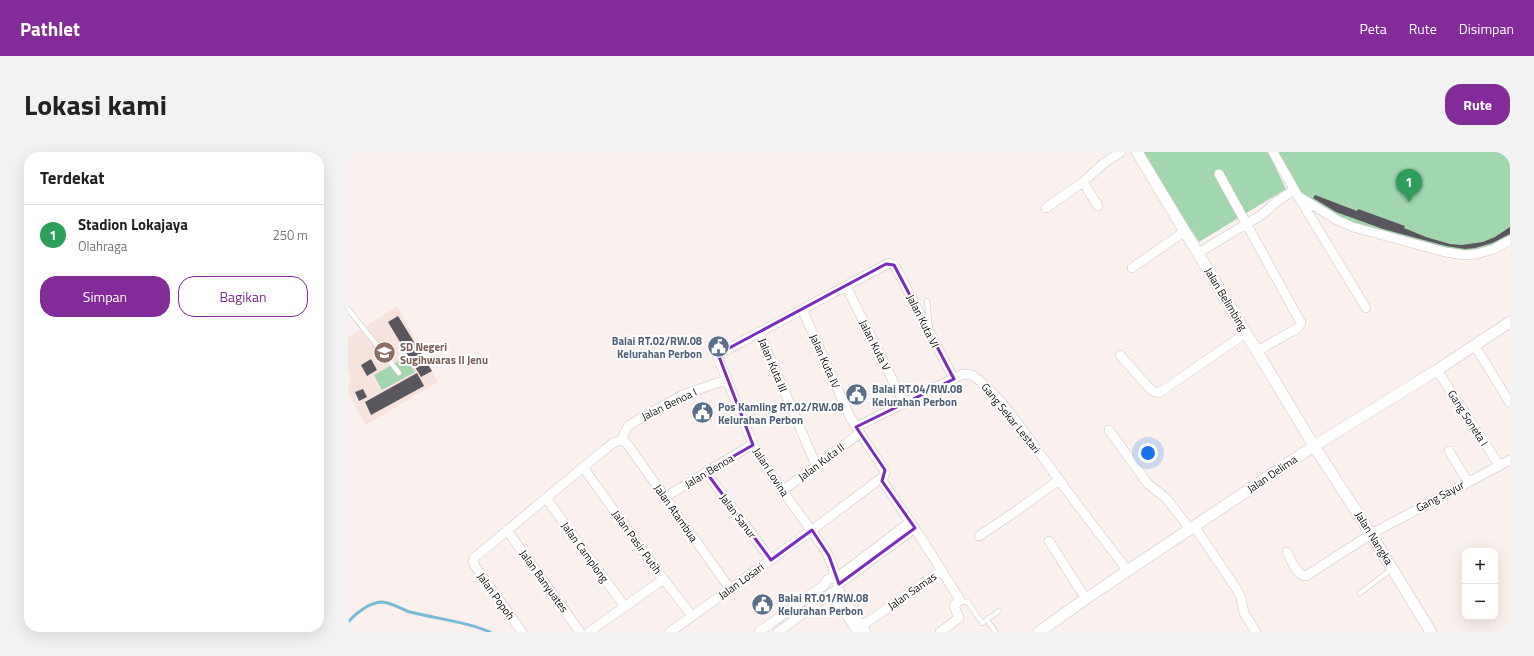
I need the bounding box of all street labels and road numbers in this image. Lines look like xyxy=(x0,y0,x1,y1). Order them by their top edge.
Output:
street label: Jalan Belimbing xyxy=(1201,264,1251,334)
street label: Jalan Kuta VI xyxy=(903,292,943,350)
street label: Jalan Kuta V xyxy=(855,317,895,374)
street label: Jalan Kuta IV xyxy=(806,331,844,391)
street label: Jalan Kuta III xyxy=(755,336,791,394)
street label: Gang Sekar Lestari xyxy=(978,379,1044,457)
street label: Jalan Benoa I xyxy=(639,384,699,424)
street label: Gang Soneta I xyxy=(1444,387,1492,449)
street label: Jalan Kuta II xyxy=(795,439,847,485)
street label: Jalan Lovina xyxy=(749,445,793,500)
street label: Jalan Benoa xyxy=(681,450,737,492)
street label: Jalan Delima xyxy=(1244,451,1301,497)
street label: Gang Sayur xyxy=(1413,476,1467,515)
street label: Jalan Atambua xyxy=(650,481,702,545)
street label: Jalan Sanur xyxy=(716,490,760,542)
street label: Jalan Pasir Putih xyxy=(608,507,666,577)
street label: Jalan Nangka xyxy=(1351,508,1397,568)
street label: Jalan Camplong xyxy=(558,518,613,586)
street label: Jalan Banyuates xyxy=(516,546,572,616)
street label: Jalan Losari xyxy=(715,559,767,603)
street label: Jalan Samas xyxy=(884,568,940,614)
street label: Jalan Popoh xyxy=(473,569,519,623)

